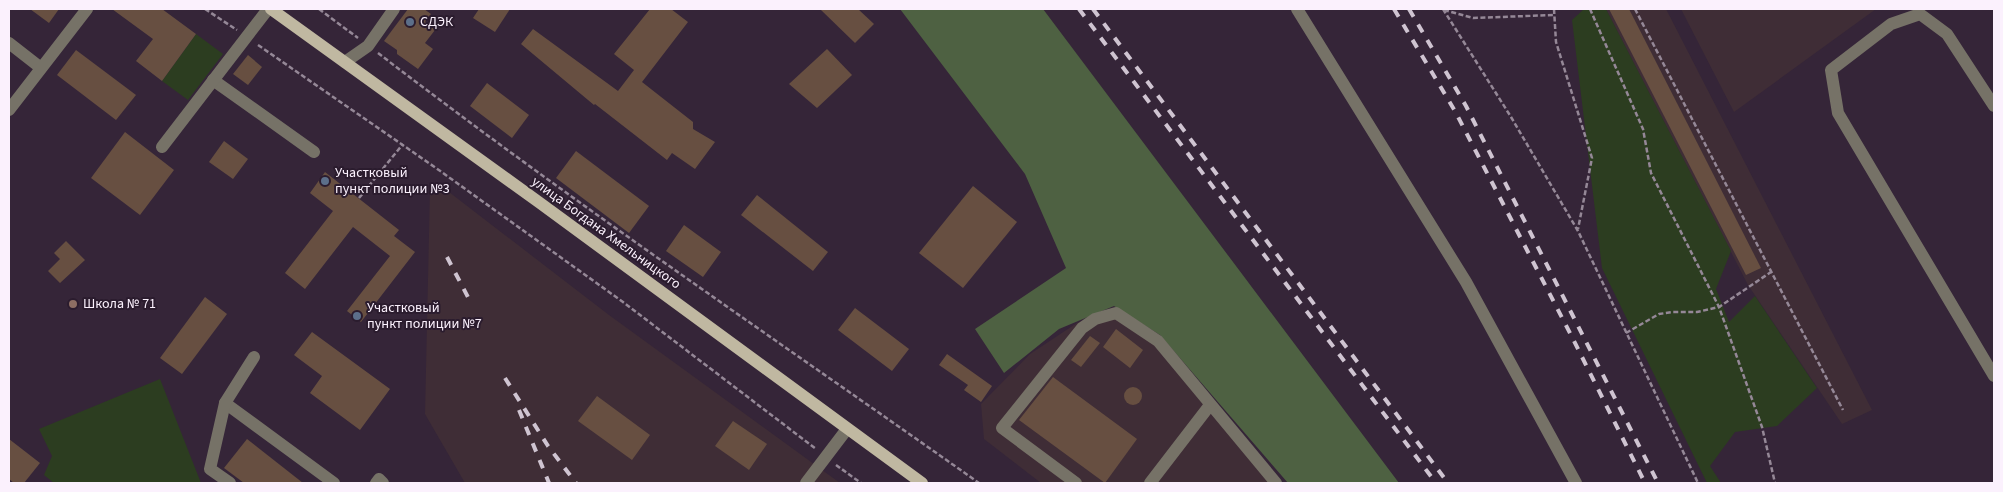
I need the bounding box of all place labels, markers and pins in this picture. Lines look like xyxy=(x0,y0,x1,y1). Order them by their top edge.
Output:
place label: СДЭК xyxy=(420,12,454,32)
marker: СДЭК xyxy=(404,16,416,28)
place label: Участковый пункт полиции №3 xyxy=(335,163,450,199)
marker: Участковый пункт полиции №3 xyxy=(319,175,331,187)
place label: Школа № 71 xyxy=(83,294,156,314)
marker: Школа № 71 xyxy=(67,298,79,310)
place label: Участковый пункт полиции №7 xyxy=(367,298,482,334)
marker: Участковый пункт полиции №7 xyxy=(351,310,363,322)

